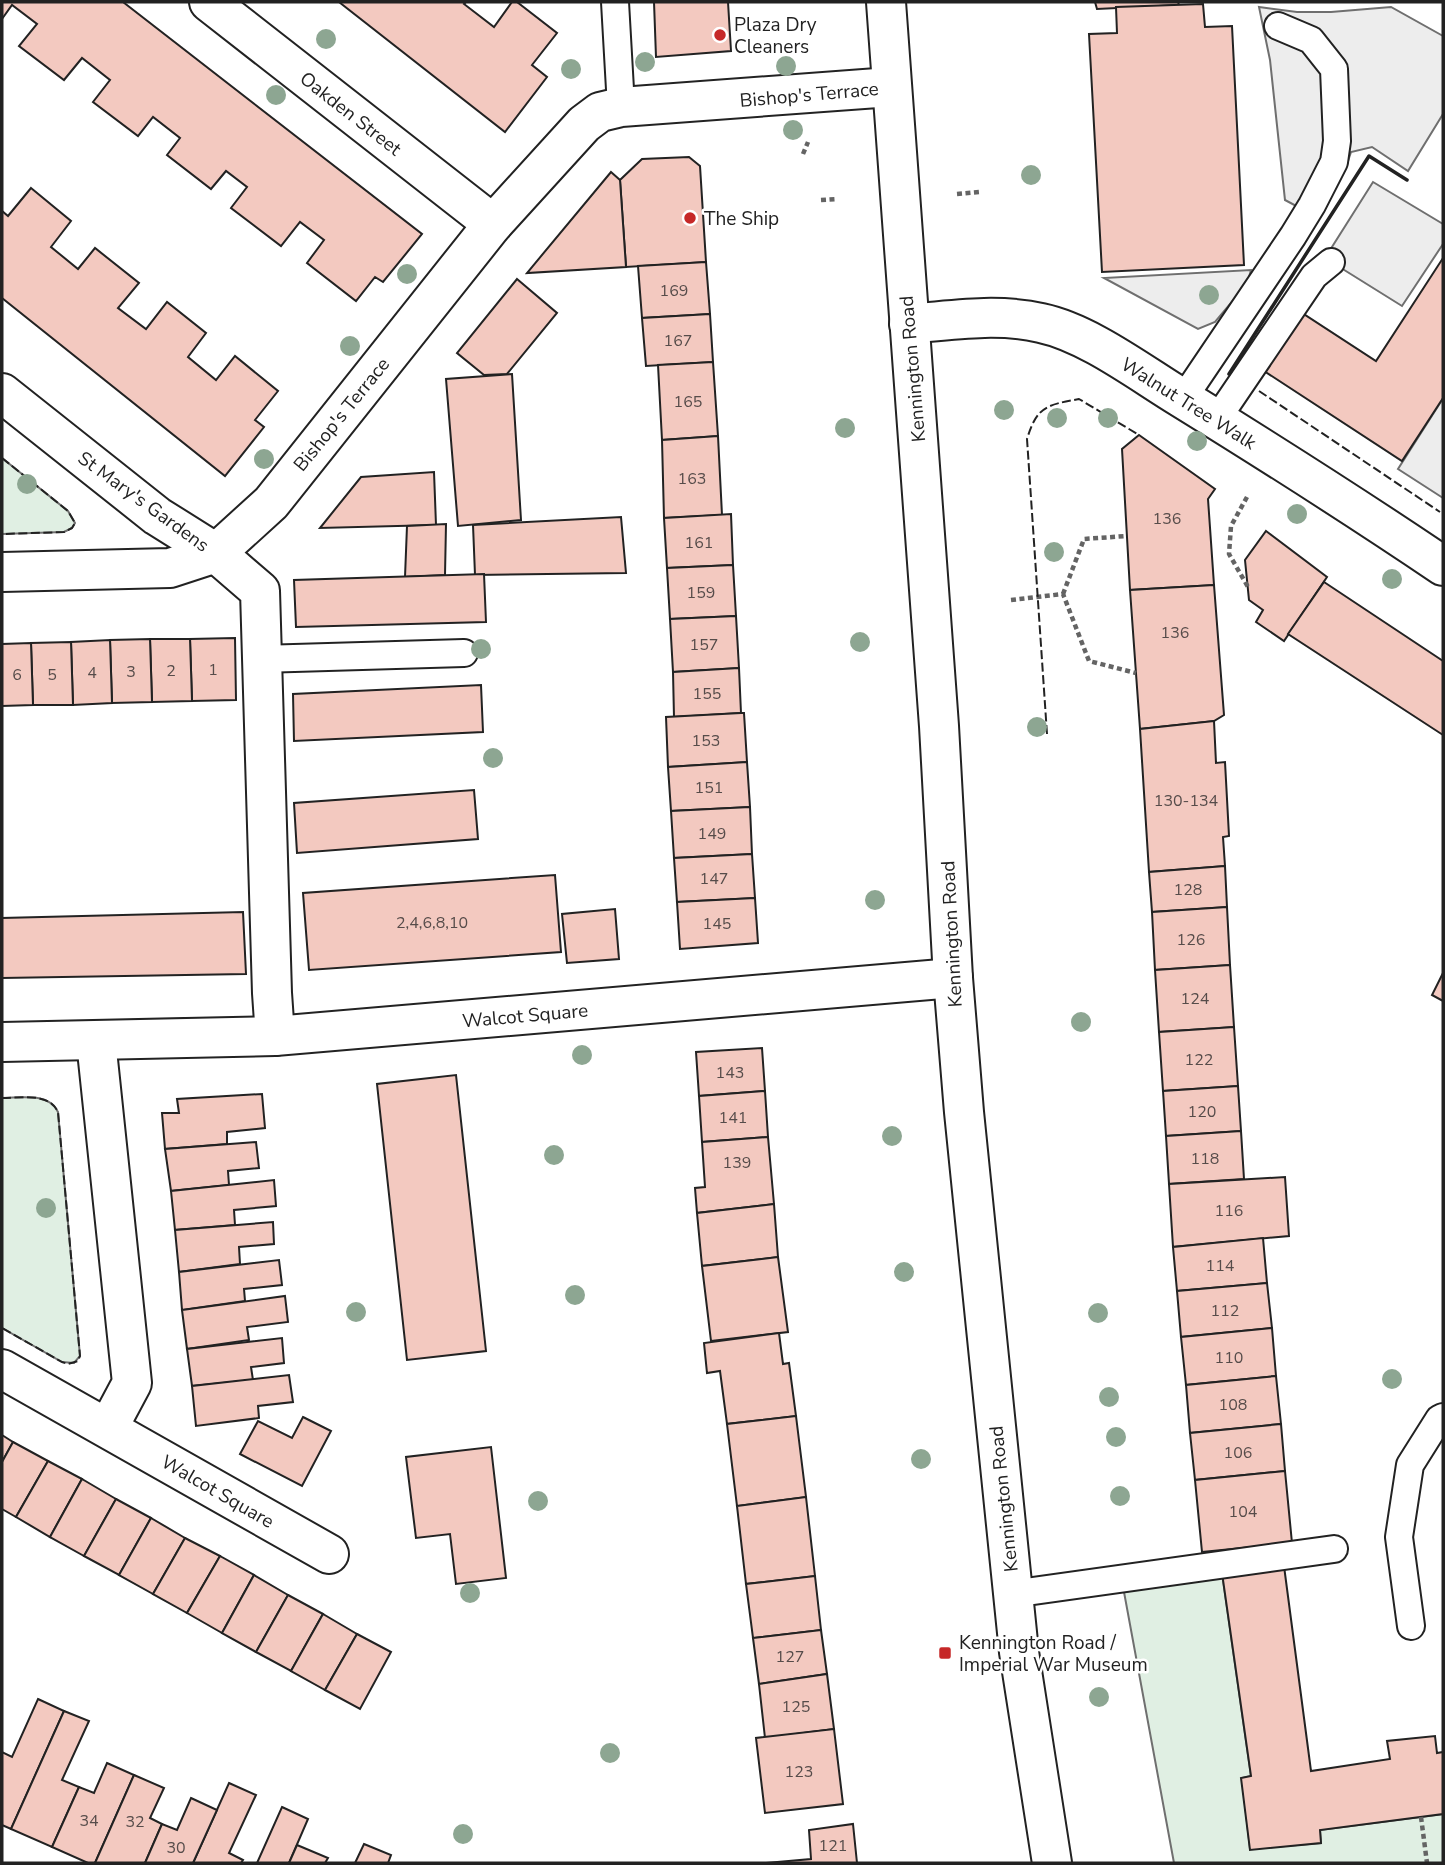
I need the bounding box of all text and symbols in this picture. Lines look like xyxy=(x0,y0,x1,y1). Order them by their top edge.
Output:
place label: Plaza Dry Cleaners xyxy=(734,12,817,60)
marker: Plaza Dry Cleaners xyxy=(712,27,728,43)
street label: Oakden Street xyxy=(294,66,407,162)
street label: Bishop's Terrace xyxy=(739,76,880,114)
place label: The Ship xyxy=(704,206,779,232)
marker: The Ship xyxy=(682,210,698,226)
house number: 169 xyxy=(660,280,688,302)
street label: Kennington Road xyxy=(894,295,932,443)
house number: 167 xyxy=(664,330,692,352)
street label: Bishop's Terrace xyxy=(288,352,396,477)
street label: Walnut Tree Walk xyxy=(1116,352,1262,456)
house number: 165 xyxy=(674,391,702,413)
street label: St Mary's Gardens xyxy=(72,445,214,558)
house number: 163 xyxy=(678,468,706,490)
house number: 136 xyxy=(1153,508,1181,530)
house number: 161 xyxy=(685,532,713,554)
house number: 159 xyxy=(687,582,715,604)
house number: 136 xyxy=(1161,622,1189,644)
house number: 157 xyxy=(690,634,718,656)
house number: 1 xyxy=(208,659,218,681)
house number: 2 xyxy=(166,660,176,682)
house number: 3 xyxy=(126,661,136,683)
house number: 4 xyxy=(87,662,97,684)
house number: 6 xyxy=(12,664,22,686)
house number: 5 xyxy=(47,664,57,686)
house number: 155 xyxy=(693,683,721,705)
house number: 153 xyxy=(692,730,720,752)
house number: 151 xyxy=(695,777,723,799)
house number: 130-134 xyxy=(1154,790,1219,812)
house number: 149 xyxy=(698,823,726,845)
street label: Kennington Road xyxy=(935,860,969,1008)
house number: 147 xyxy=(700,868,728,890)
house number: 128 xyxy=(1174,879,1202,901)
house number: 2,4,6,8,10 xyxy=(396,912,468,934)
house number: 145 xyxy=(703,913,731,935)
house number: 126 xyxy=(1177,929,1205,951)
house number: 124 xyxy=(1181,988,1210,1010)
street label: Walcot Square xyxy=(461,998,589,1034)
house number: 122 xyxy=(1185,1049,1213,1071)
house number: 143 xyxy=(716,1062,744,1084)
house number: 120 xyxy=(1188,1101,1216,1123)
house number: 141 xyxy=(719,1107,747,1129)
house number: 118 xyxy=(1191,1148,1219,1170)
house number: 139 xyxy=(723,1152,751,1174)
house number: 116 xyxy=(1215,1200,1243,1222)
house number: 114 xyxy=(1206,1255,1235,1277)
house number: 112 xyxy=(1211,1300,1239,1322)
house number: 110 xyxy=(1215,1347,1243,1369)
house number: 108 xyxy=(1219,1394,1247,1416)
street label: Kennington Road xyxy=(983,1425,1025,1573)
house number: 106 xyxy=(1224,1442,1252,1464)
street label: Walcot Square xyxy=(156,1449,279,1535)
house number: 104 xyxy=(1229,1501,1258,1523)
place label: Kennington Road / Imperial War Museum xyxy=(959,1630,1148,1678)
marker: Kennington Road / Imperial War Museum xyxy=(937,1645,953,1661)
house number: 127 xyxy=(776,1646,804,1668)
house number: 125 xyxy=(782,1696,810,1718)
house number: 123 xyxy=(785,1761,813,1783)
house number: 34 xyxy=(79,1810,99,1832)
house number: 32 xyxy=(125,1811,145,1833)
house number: 121 xyxy=(819,1835,847,1857)
house number: 30 xyxy=(166,1837,186,1859)

